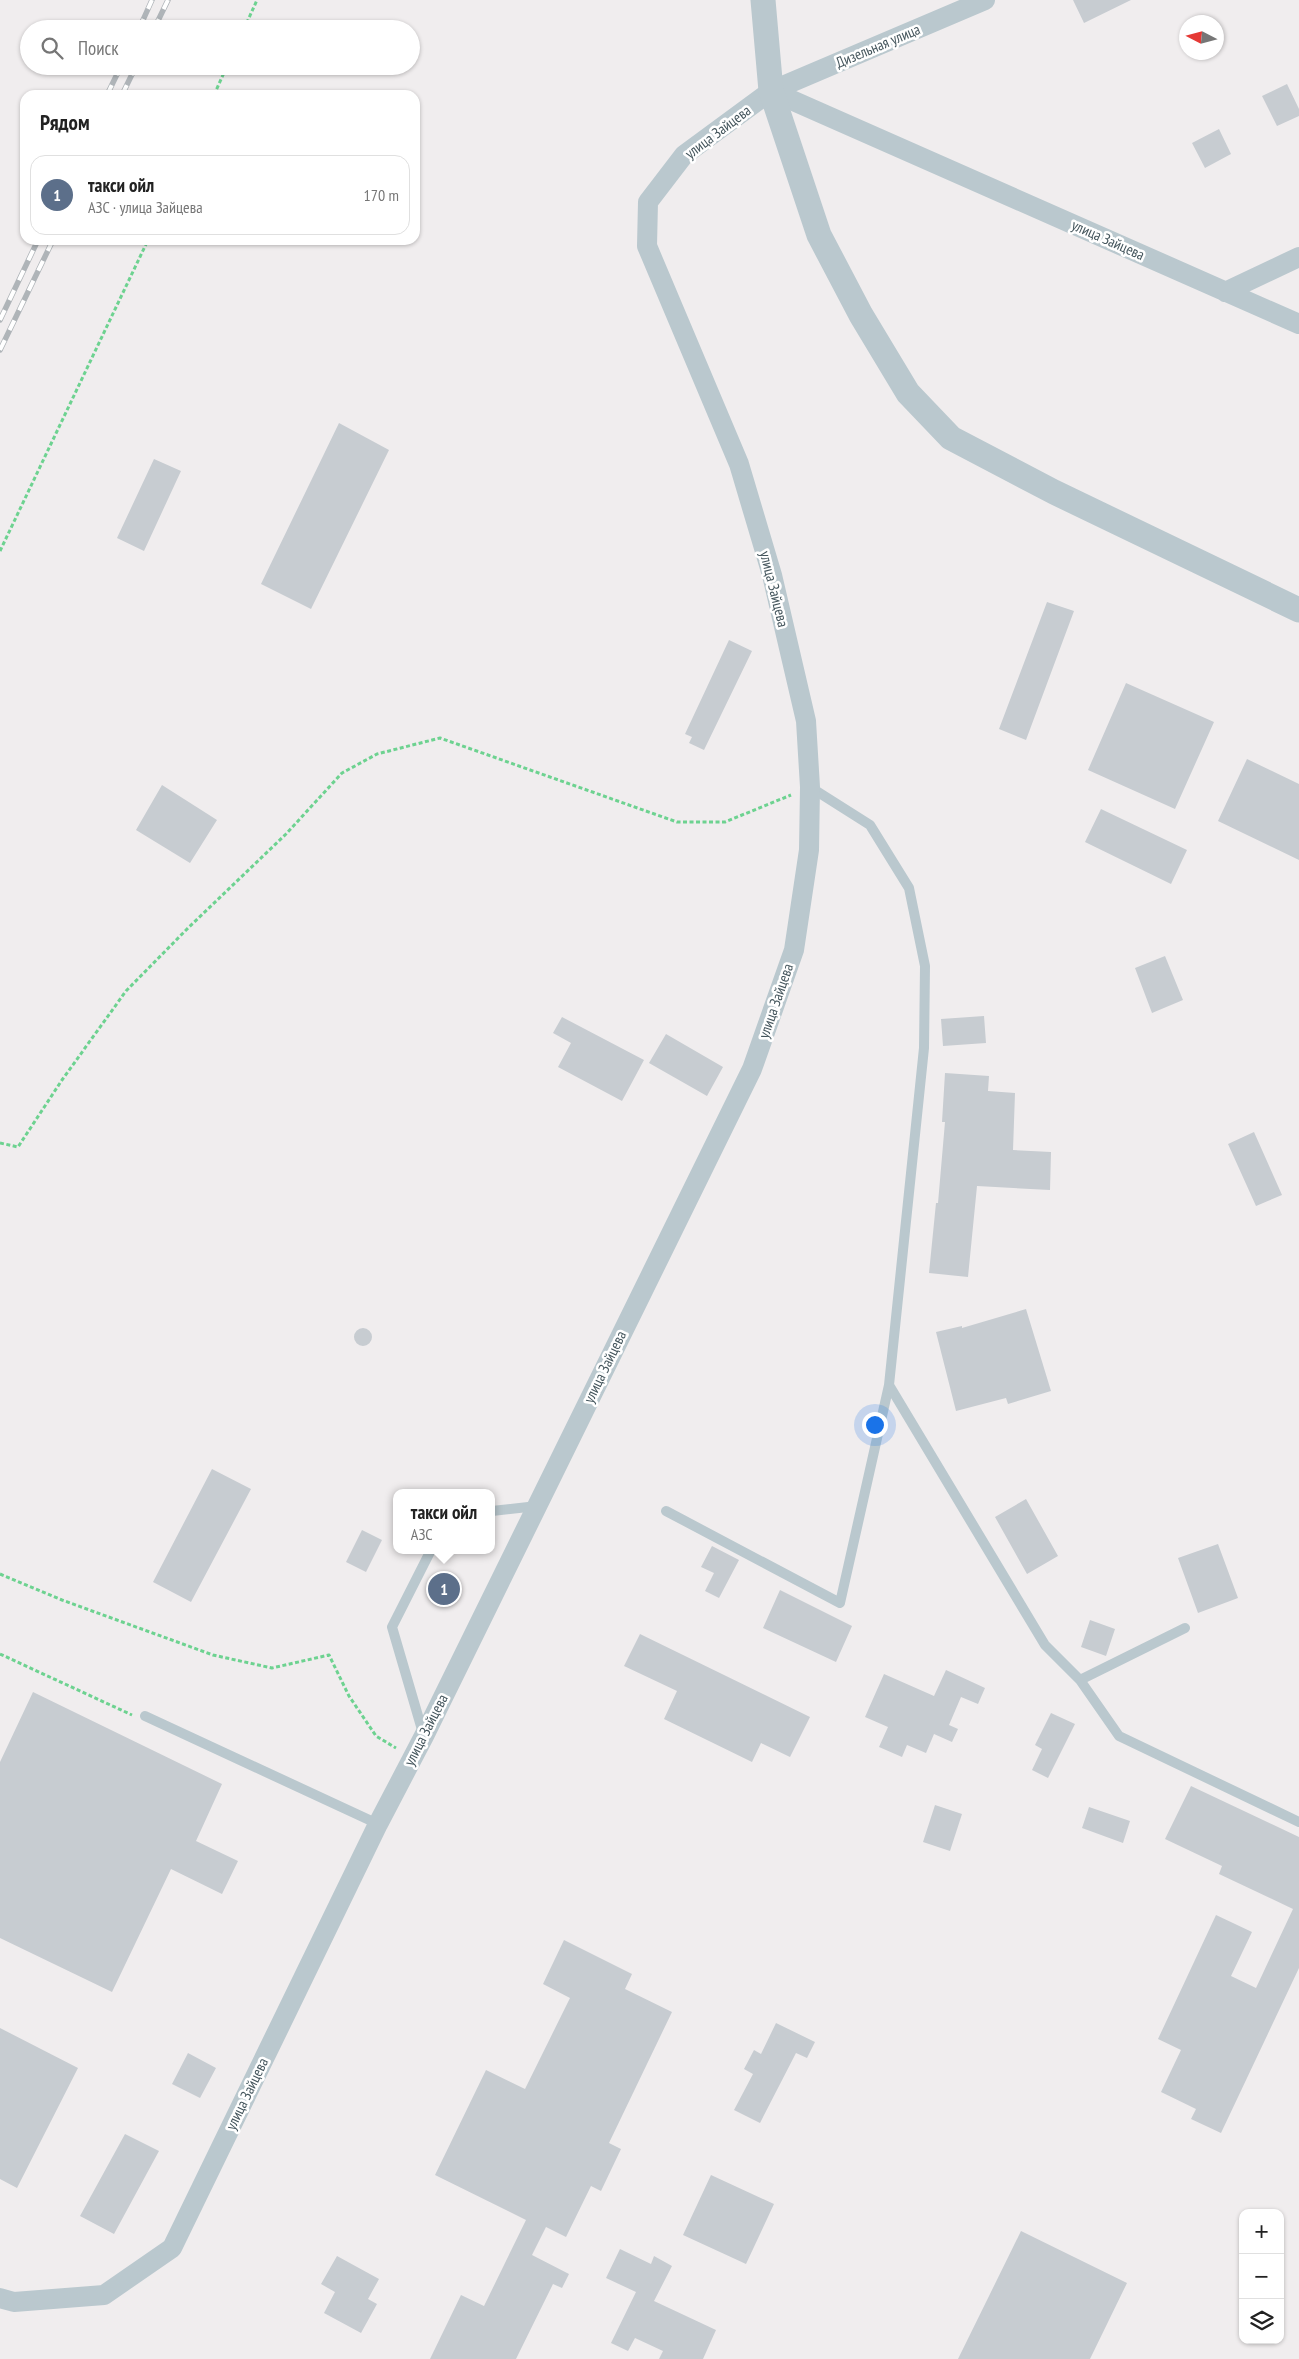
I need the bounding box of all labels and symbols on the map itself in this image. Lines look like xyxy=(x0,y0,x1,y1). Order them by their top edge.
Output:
north arrow xyxy=(1179,15,1224,60)
street label: Дизельная улица xyxy=(833,19,923,72)
street label: улица Зайцева xyxy=(681,101,755,163)
street label: улица Зайцева xyxy=(1069,215,1148,264)
street label: улица Зайцева xyxy=(756,549,793,629)
street label: улица Зайцева xyxy=(754,961,797,1041)
street label: улица Зайцева xyxy=(579,1328,630,1406)
your location xyxy=(862,1412,888,1438)
pin: 1 xyxy=(428,1570,460,1608)
street label: улица Зайцева xyxy=(399,1691,452,1769)
street label: улица Зайцева xyxy=(221,2055,272,2133)

